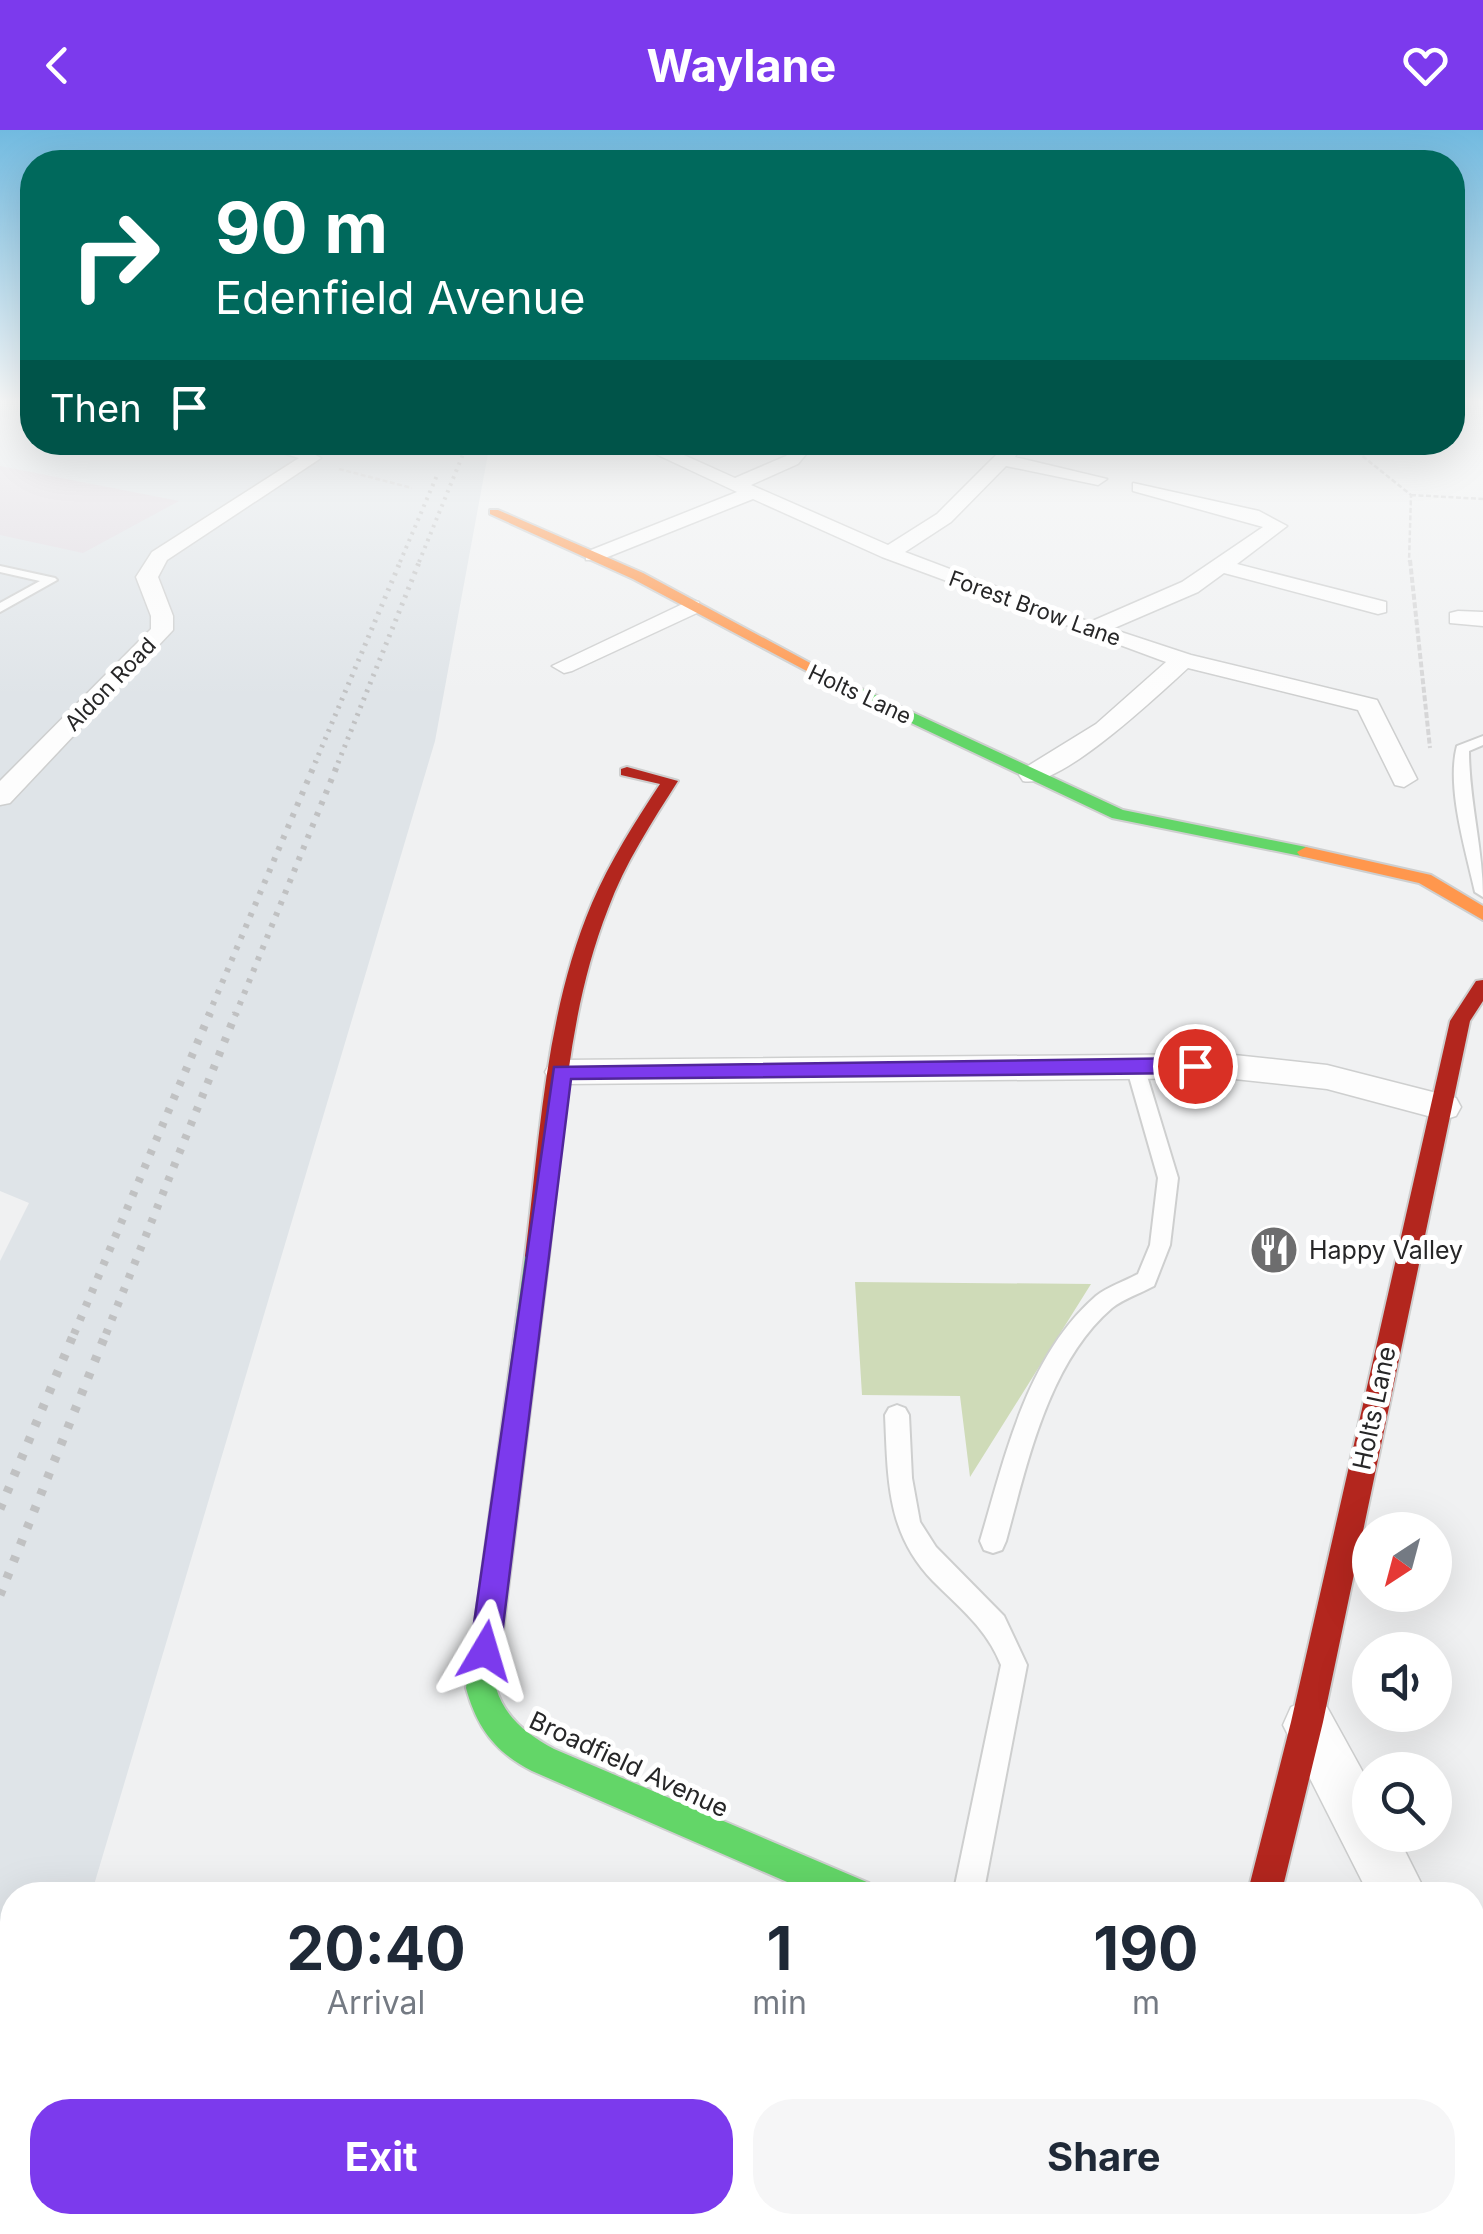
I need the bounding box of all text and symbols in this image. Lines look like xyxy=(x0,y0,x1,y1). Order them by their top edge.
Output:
icon: back xyxy=(30,38,85,93)
text: Waylane xyxy=(647,38,836,93)
icon: heart xyxy=(1398,38,1453,93)
text: 90 m xyxy=(215,185,388,270)
icon: right xyxy=(50,190,180,320)
text: Edenfield Avenue xyxy=(215,270,585,325)
icon: arrive xyxy=(162,380,217,435)
text: Then xyxy=(50,385,142,431)
street label: Forest Brow Lane xyxy=(946,565,1124,651)
street label: Aldon Road xyxy=(59,632,161,736)
street label: Holts Lane xyxy=(804,659,916,729)
pin xyxy=(1153,1024,1238,1109)
icon: arrive xyxy=(1168,1039,1223,1094)
restaurant icon: Happy Valley xyxy=(1248,1224,1300,1276)
place label: Happy Valley xyxy=(1309,1235,1463,1265)
street label: Holts Lane xyxy=(1346,1343,1402,1473)
north arrow xyxy=(1352,1512,1452,1612)
map controls xyxy=(1352,1512,1452,1852)
position arrow xyxy=(433,1599,537,1703)
button: sound xyxy=(1352,1632,1452,1732)
street label: Broadfield Avenue xyxy=(525,1705,733,1823)
button: search xyxy=(1352,1752,1452,1852)
text: 20:40 xyxy=(286,1912,466,1984)
text: 1 xyxy=(767,1912,792,1984)
text: 190 xyxy=(1093,1912,1199,1984)
text: Arrival xyxy=(327,1983,425,2022)
text: min xyxy=(752,1983,807,2022)
text: m xyxy=(1132,1983,1160,2022)
button: Exit xyxy=(30,2099,733,2214)
button: Share xyxy=(753,2099,1455,2214)

